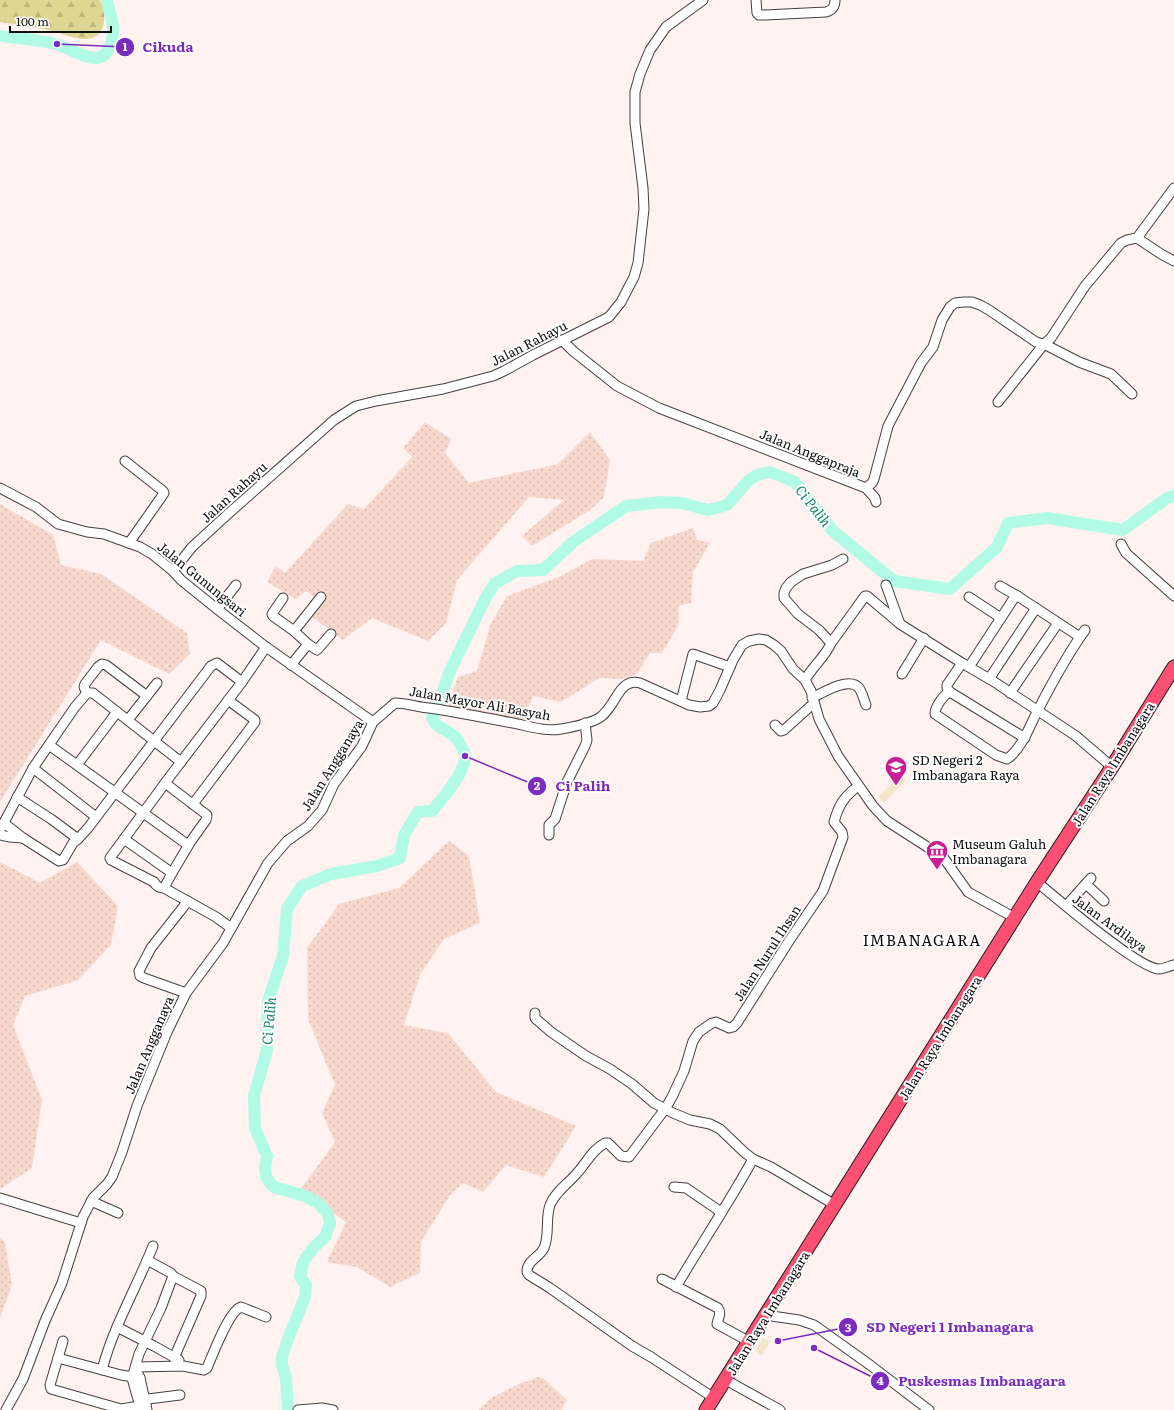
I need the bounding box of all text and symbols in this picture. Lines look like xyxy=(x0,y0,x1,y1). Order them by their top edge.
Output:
scale bar xyxy=(10,8,111,34)
text: 100 m xyxy=(16,12,49,30)
callout: Cikuda xyxy=(115,34,202,60)
text: Cikuda xyxy=(142,36,194,56)
text: 1 xyxy=(123,37,128,55)
street label: Jalan Rahayu xyxy=(487,315,570,370)
street label: Jalan Anggapraja xyxy=(757,424,863,481)
street label: Jalan Rahayu xyxy=(196,457,271,526)
water label: Ci Palih xyxy=(791,480,837,531)
street label: Jalan Gunungsari xyxy=(154,537,251,621)
street label: Jalan Mayor Ali Basyah xyxy=(408,681,553,724)
street label: Jalan Raya Imbanagara xyxy=(1066,698,1159,830)
street label: Jalan Angganaya xyxy=(296,715,367,814)
place label: SD Negeri 2 Imbanagara Raya xyxy=(912,750,1020,784)
school or university icon: SD Negeri 2 Imbanagara Raya xyxy=(883,754,909,787)
callout: Ci Palih xyxy=(527,773,618,799)
text: Ci Palih xyxy=(556,775,611,795)
text: 2 xyxy=(534,776,541,794)
place label: Museum Galuh Imbanagara xyxy=(952,834,1047,868)
museum icon: Museum Galuh Imbanagara xyxy=(924,838,950,871)
street label: Jalan Ardilaya xyxy=(1069,889,1152,956)
street label: Jalan Nurul Ihsan xyxy=(728,901,805,1005)
district label: IMBANAGARA xyxy=(863,928,981,951)
street label: Jalan Raya Imbanagara xyxy=(893,972,986,1104)
street label: Jalan Angganaya xyxy=(119,993,178,1097)
water label: Ci Palih xyxy=(256,996,280,1046)
street label: Jalan Raya Imbanagara xyxy=(721,1247,814,1379)
callout: SD Negeri 1 Imbanagara xyxy=(838,1314,1042,1340)
text: SD Negeri 1 Imbanagara xyxy=(866,1316,1035,1336)
text: 3 xyxy=(845,1318,852,1336)
callout: Puskesmas Imbanagara xyxy=(870,1368,1074,1394)
text: Puskesmas Imbanagara xyxy=(898,1370,1067,1390)
text: 4 xyxy=(876,1371,884,1389)

